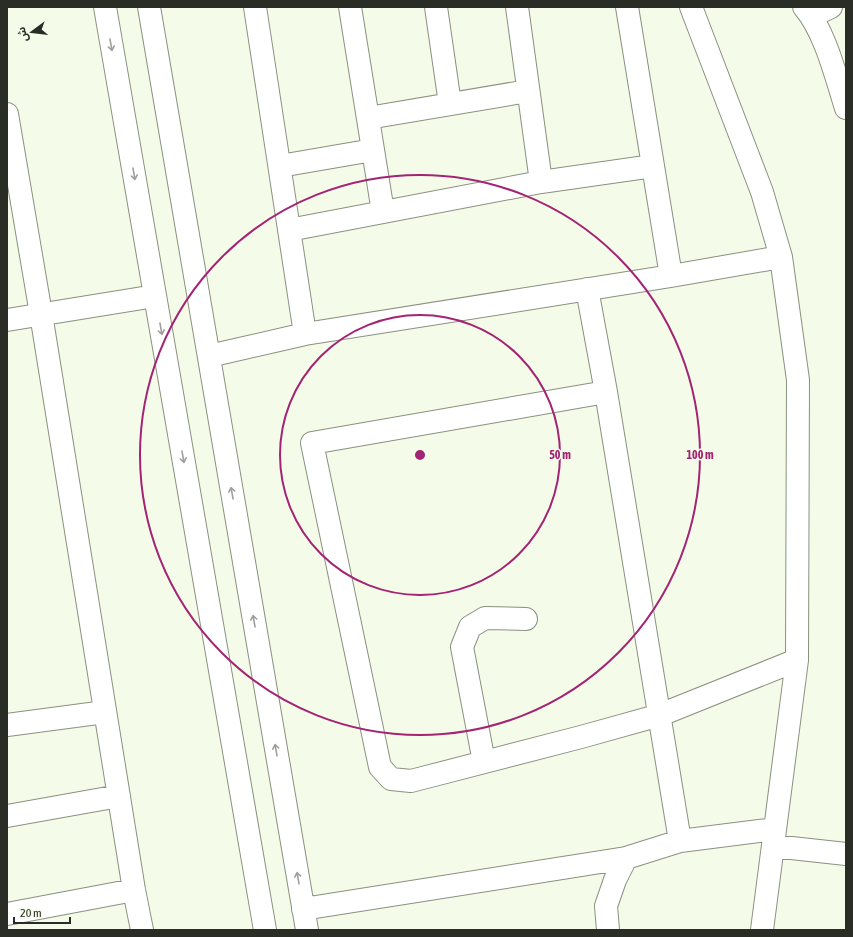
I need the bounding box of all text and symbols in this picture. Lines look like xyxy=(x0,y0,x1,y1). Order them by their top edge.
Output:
north arrow xyxy=(12,12,52,52)
text: ش xyxy=(15,25,31,43)
one-way arrow xyxy=(108,39,116,52)
one-way arrow xyxy=(130,167,138,180)
one-way arrow xyxy=(157,322,165,335)
centre of rings xyxy=(413,448,427,462)
text: 50 m xyxy=(549,448,571,462)
text: 100 m xyxy=(686,448,714,462)
one-way arrow xyxy=(179,450,187,463)
one-way arrow xyxy=(228,487,236,500)
one-way arrow xyxy=(250,615,258,628)
one-way arrow xyxy=(272,743,280,756)
one-way arrow xyxy=(294,872,302,885)
scale bar xyxy=(14,899,70,925)
text: 20 m xyxy=(20,906,42,920)

